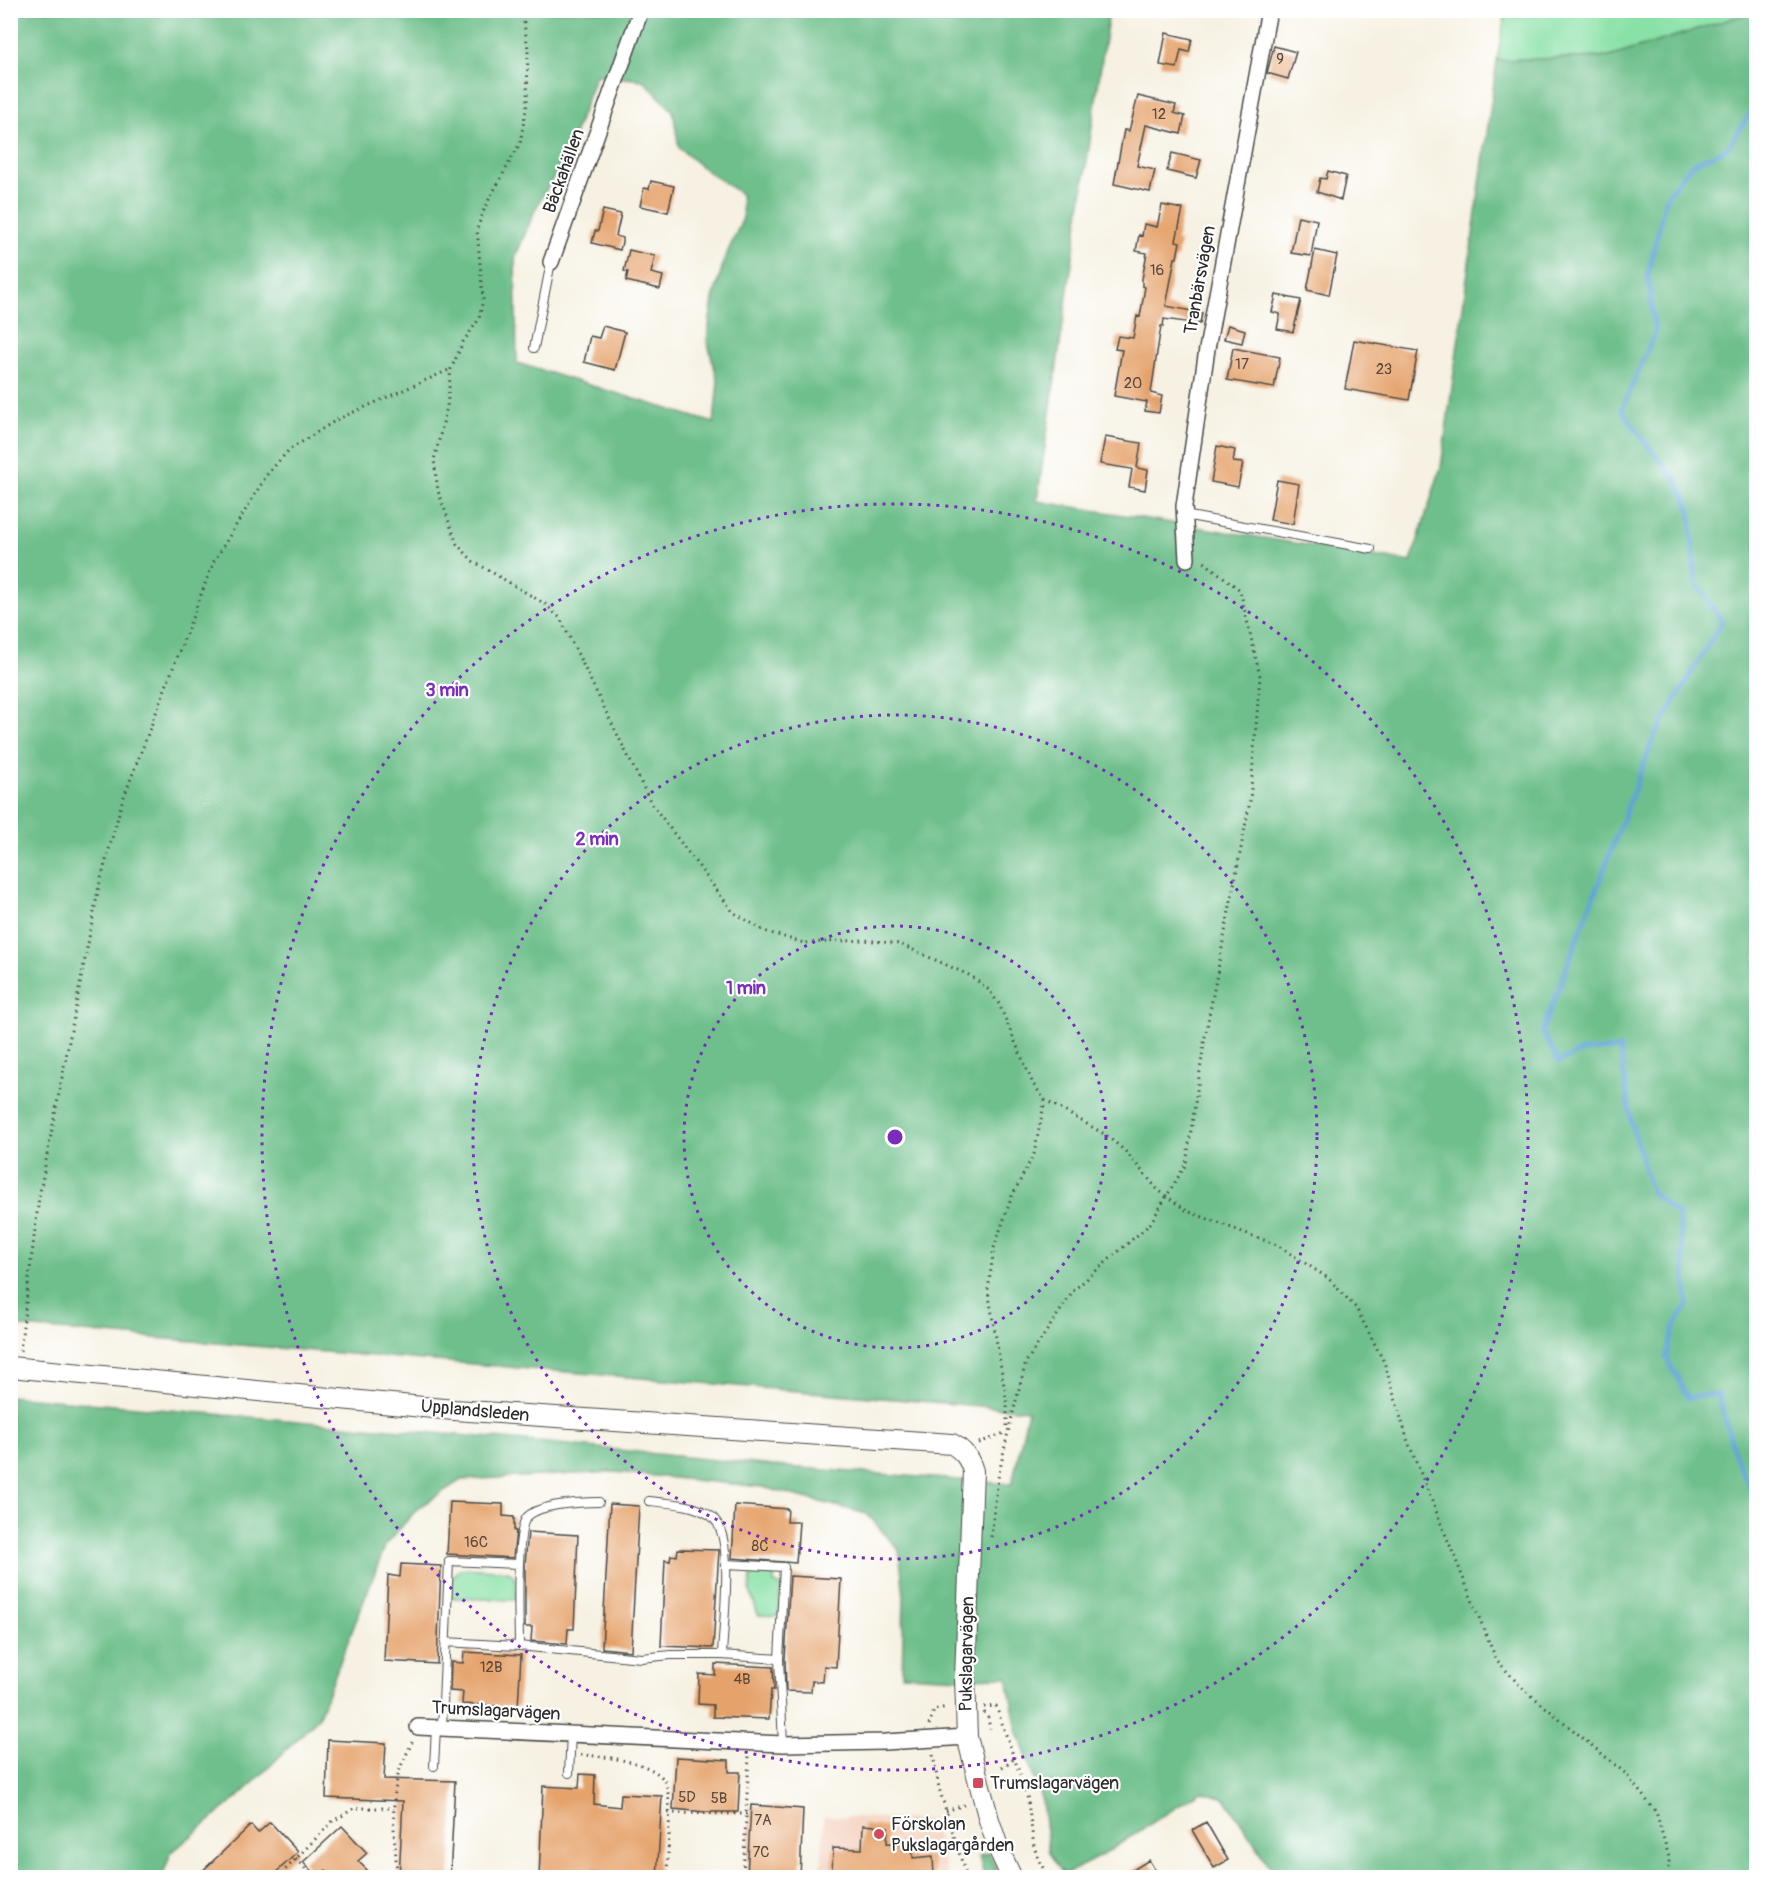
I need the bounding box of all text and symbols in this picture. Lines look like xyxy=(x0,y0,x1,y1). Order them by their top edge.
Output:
house number: 9 xyxy=(1276,50,1284,69)
house number: 12 xyxy=(1152,105,1166,124)
street label: Bäckahällen xyxy=(538,126,590,216)
street label: Tranbärsvägen xyxy=(1179,224,1221,336)
house number: 16 xyxy=(1150,261,1164,280)
house number: 17 xyxy=(1235,355,1249,374)
house number: 23 xyxy=(1376,360,1392,379)
house number: 20 xyxy=(1124,374,1142,393)
text: 3 min xyxy=(425,679,469,702)
text: 2 min xyxy=(575,828,619,851)
text: 1 min xyxy=(726,977,766,1000)
centre of rings xyxy=(885,1127,905,1147)
street label: Upplandsleden xyxy=(420,1395,530,1427)
house number: 16C xyxy=(464,1533,488,1552)
house number: 8C xyxy=(752,1537,768,1556)
street label: Pukslagarvägen xyxy=(954,1596,980,1712)
house number: 12B xyxy=(480,1658,502,1677)
house number: 4B xyxy=(733,1670,751,1689)
street label: Trumslagarvägen xyxy=(431,1696,561,1726)
place label: Trumslagarvägen xyxy=(990,1772,1119,1795)
marker: Trumslagarvägen xyxy=(971,1776,985,1790)
house number: 5D xyxy=(678,1788,696,1807)
house number: 5B xyxy=(711,1789,727,1808)
house number: 7A xyxy=(754,1811,772,1830)
place label: Förskolan Pukslagargården xyxy=(891,1813,1014,1857)
marker: Förskolan Pukslagargården xyxy=(872,1827,886,1841)
house number: 7C xyxy=(752,1843,770,1862)

